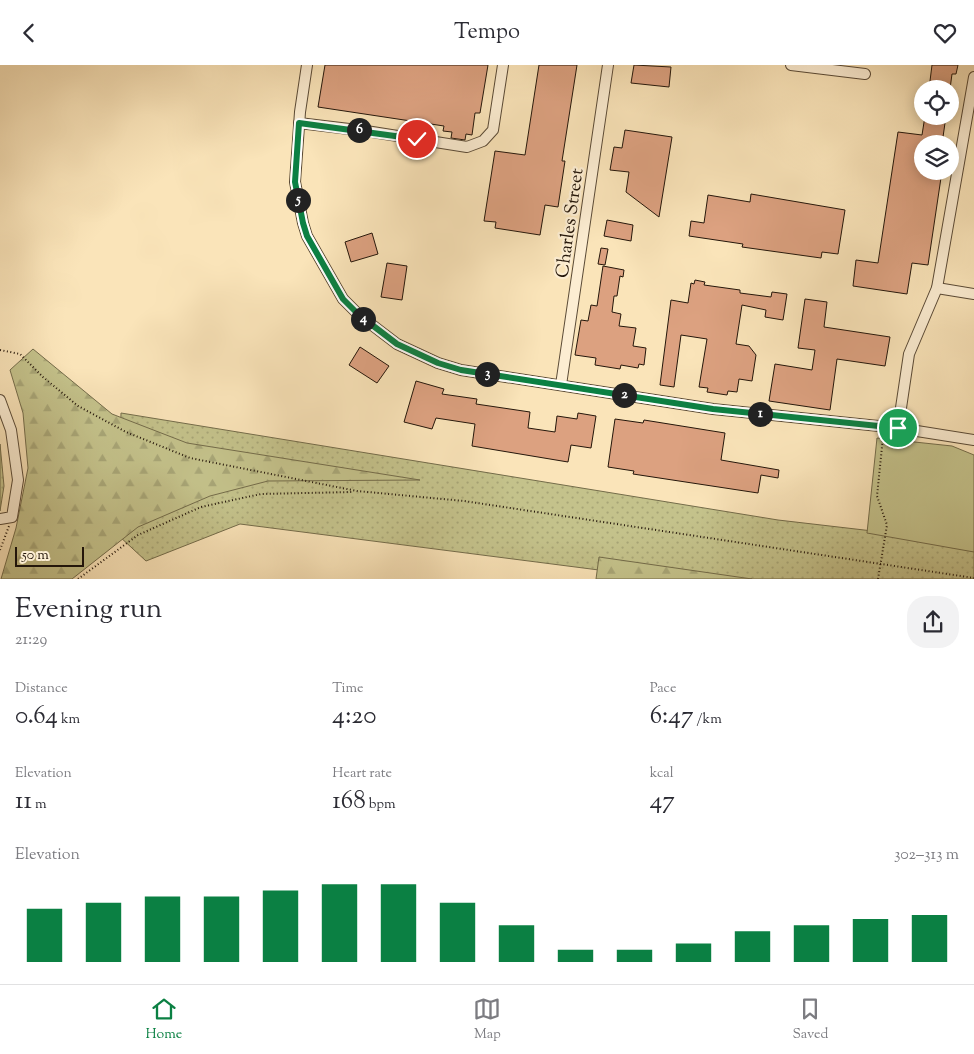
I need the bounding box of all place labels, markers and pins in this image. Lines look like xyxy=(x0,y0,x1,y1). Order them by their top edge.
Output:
pin: 6 xyxy=(346,117,372,143)
pin xyxy=(396,118,438,160)
pin: 5 xyxy=(286,187,310,213)
pin: 4 xyxy=(350,307,376,331)
pin: 3 xyxy=(474,361,500,387)
pin: 2 xyxy=(612,383,636,407)
pin: 1 xyxy=(748,401,772,427)
pin xyxy=(877,407,919,449)

